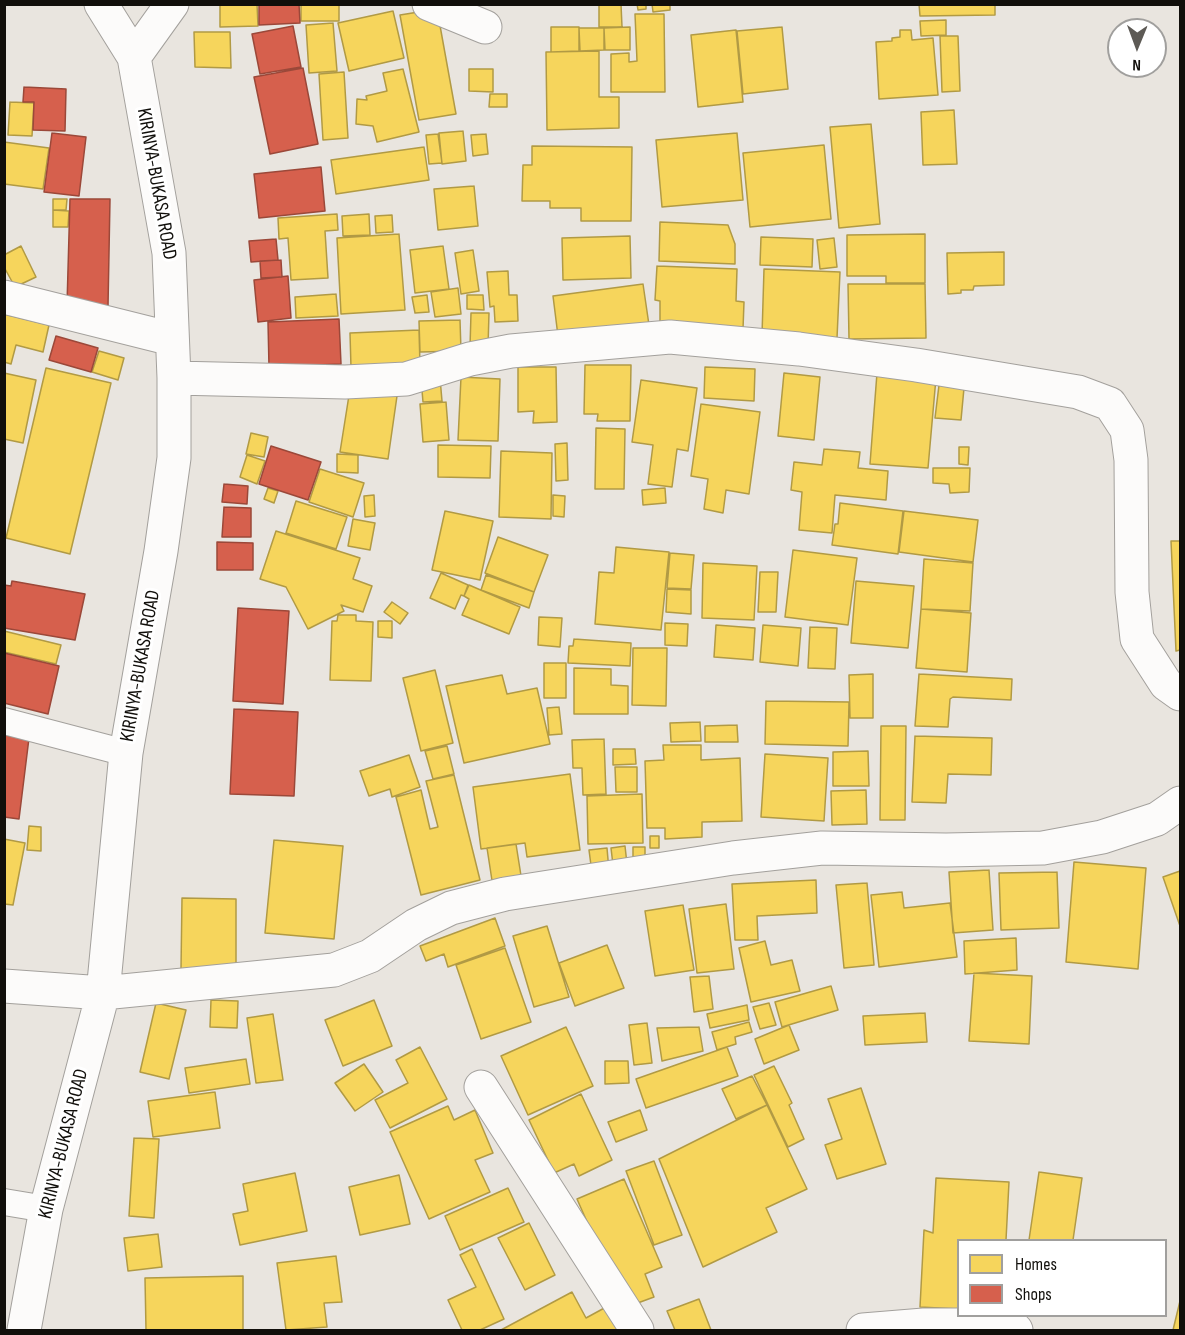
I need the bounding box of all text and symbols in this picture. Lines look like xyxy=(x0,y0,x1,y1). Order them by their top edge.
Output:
north arrow xyxy=(1107,18,1167,78)
text: N xyxy=(1132,55,1141,74)
street label: KIRINYA-BUKASA ROAD xyxy=(131,106,181,262)
street label: KIRINYA-BUKASA ROAD xyxy=(116,588,166,744)
street label: KIRINYA-BUKASA ROAD xyxy=(34,1067,94,1221)
legend xyxy=(957,1239,1167,1317)
text: Homes xyxy=(1015,1254,1057,1275)
text: Shops xyxy=(1015,1284,1052,1305)

